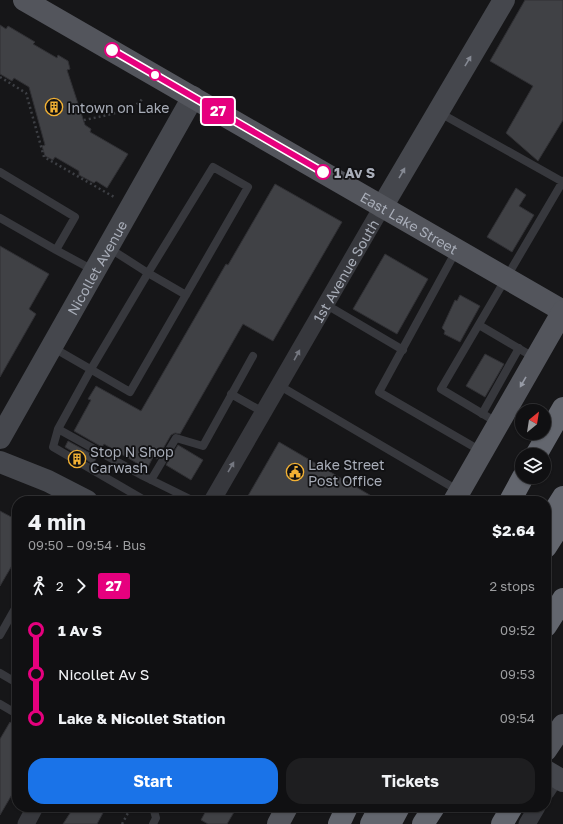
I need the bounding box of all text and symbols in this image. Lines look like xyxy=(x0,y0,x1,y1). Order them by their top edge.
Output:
unlabelled marker xyxy=(104,42,120,58)
one-way arrow xyxy=(464,55,471,67)
unlabelled marker xyxy=(149,69,161,81)
building icon: Intown on Lake xyxy=(44,97,64,117)
line badge: 27 xyxy=(200,98,236,124)
place label: Intown on Lake xyxy=(67,99,169,116)
text: 27 xyxy=(210,102,226,119)
marker: 1 Av S xyxy=(315,164,331,180)
place label: 1 Av S xyxy=(334,164,375,181)
one-way arrow xyxy=(399,167,406,179)
street label: East Lake Street xyxy=(358,188,461,257)
street label: 1st Avenue South xyxy=(309,216,382,325)
street label: Nicollet Avenue xyxy=(63,217,130,318)
one-way arrow xyxy=(294,349,300,361)
one-way arrow xyxy=(520,376,527,388)
north arrow xyxy=(515,404,551,440)
map controls xyxy=(515,404,551,484)
place label: Stop N Shop Carwash xyxy=(90,443,174,476)
button: layers xyxy=(515,448,551,484)
building icon: Stop N Shop Carwash xyxy=(67,449,87,469)
place label: Lake Street Post Office xyxy=(308,456,385,489)
one-way arrow xyxy=(228,461,235,473)
public building icon: Lake Street Post Office xyxy=(285,462,305,482)
text: 4 min xyxy=(28,508,86,535)
text: $2.64 xyxy=(492,521,535,539)
text: 09:50 – 09:54 · Bus xyxy=(28,537,146,553)
icon: walk xyxy=(28,575,50,597)
icon: forward xyxy=(70,575,92,597)
text: 27 xyxy=(106,577,122,594)
text: 2 xyxy=(56,578,64,594)
text: 2 stops xyxy=(489,578,535,594)
text: 1 Av S xyxy=(58,621,102,639)
text: 09:52 xyxy=(500,622,535,638)
text: Nicollet Av S xyxy=(58,665,149,683)
text: 09:53 xyxy=(500,666,535,682)
text: Lake & Nicollet Station xyxy=(58,709,225,727)
text: 09:54 xyxy=(500,710,535,726)
button: Start xyxy=(28,758,278,804)
button: Tickets xyxy=(286,758,535,804)

